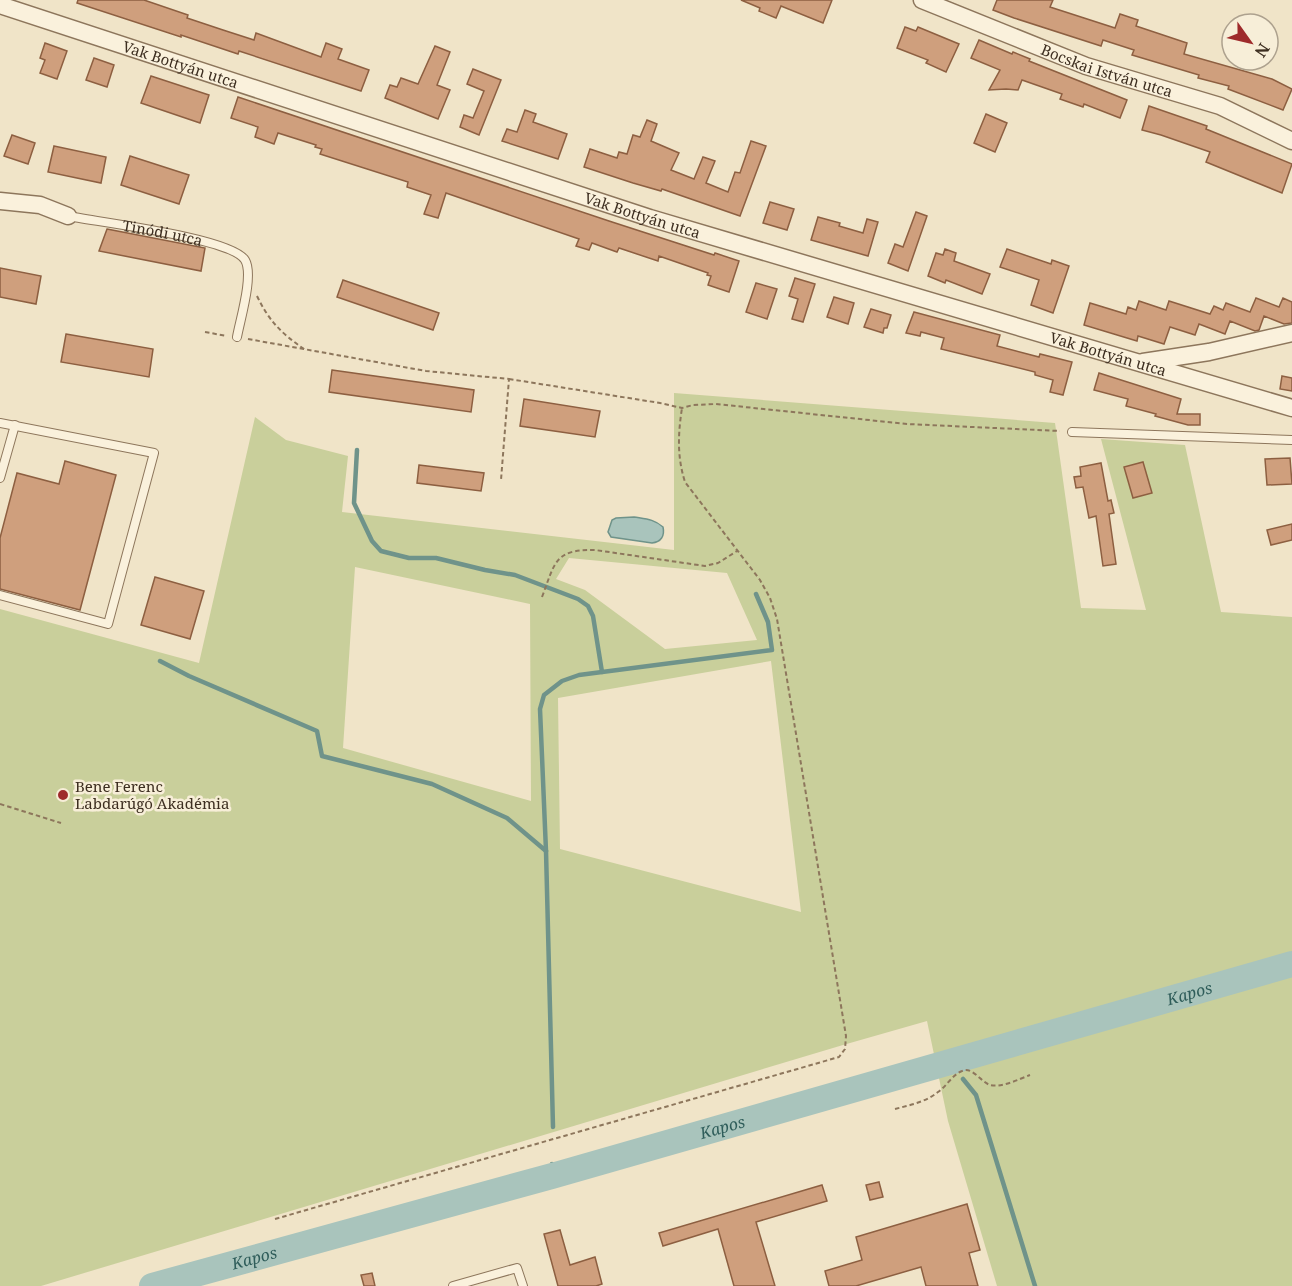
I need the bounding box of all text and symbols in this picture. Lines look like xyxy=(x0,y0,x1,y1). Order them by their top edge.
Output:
north arrow xyxy=(1220,12,1280,72)
street label: Vak Bottyán utca xyxy=(120,36,241,92)
street label: Bocskai István utca xyxy=(1038,39,1175,101)
text: N xyxy=(1250,39,1275,62)
street label: Vak Bottyán utca xyxy=(582,187,703,242)
street label: Tinódi utca xyxy=(121,215,205,250)
street label: Vak Bottyán utca xyxy=(1048,327,1169,380)
place label: Bene Ferenc Labdarúgó Akadémia xyxy=(75,776,229,813)
marker: Bene Ferenc Labdarúgó Akadémia xyxy=(56,788,70,802)
water label: Kapos xyxy=(1163,976,1215,1011)
water label: Kapos xyxy=(696,1110,748,1144)
water label: Kapos xyxy=(228,1241,279,1275)

